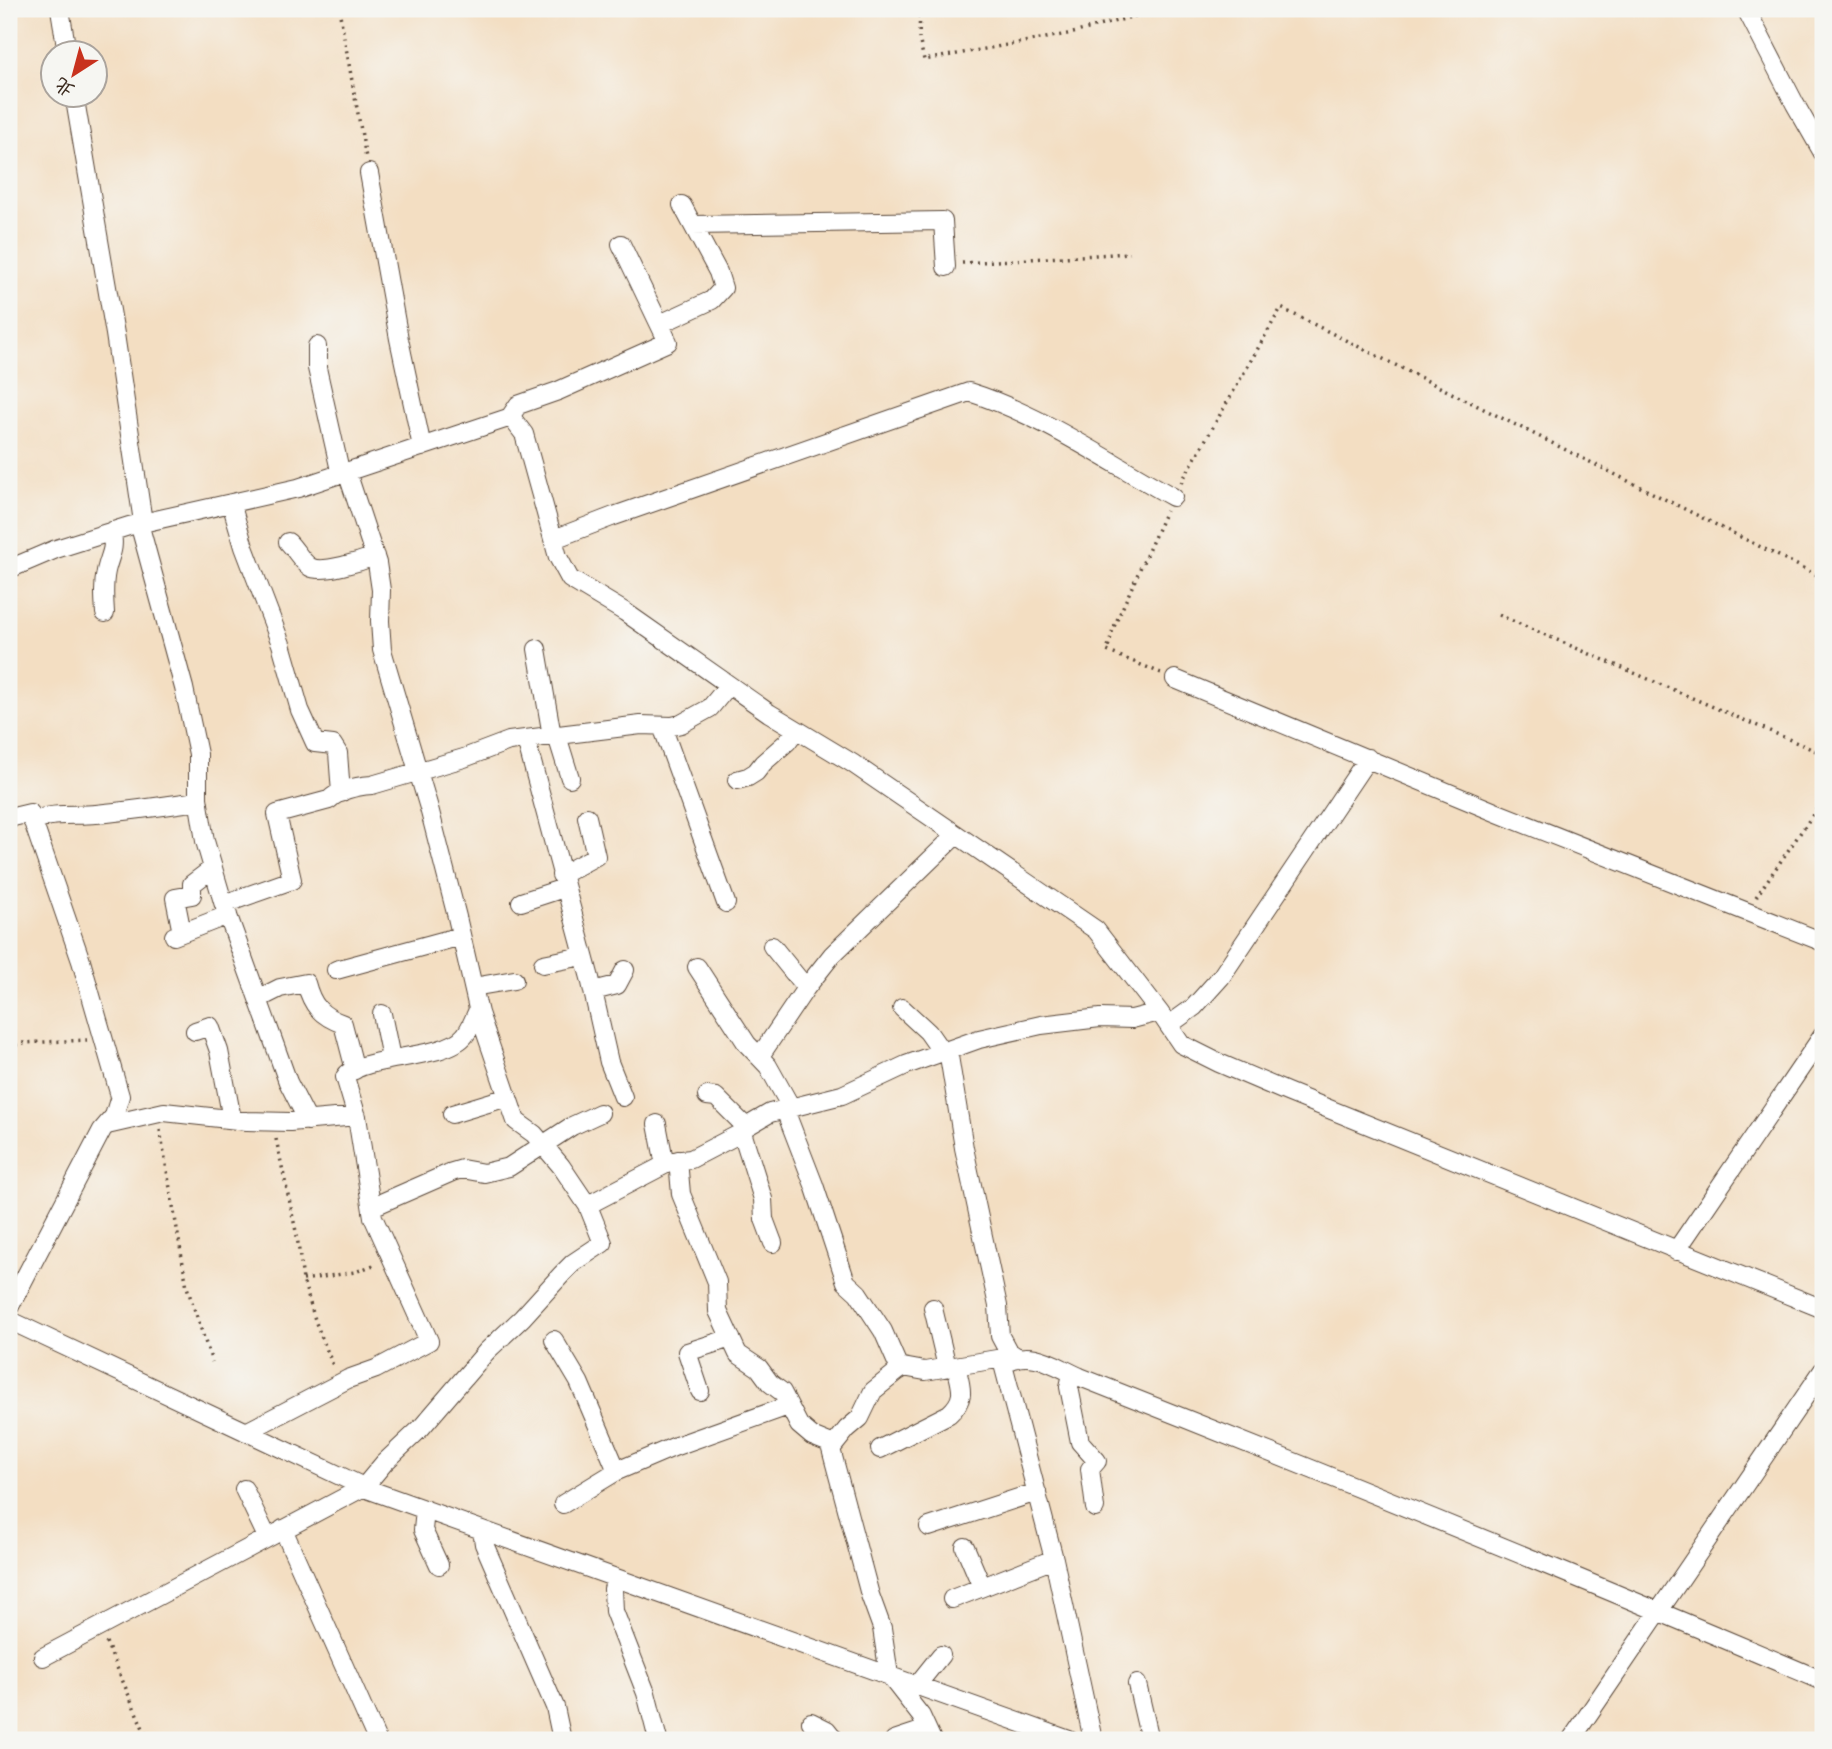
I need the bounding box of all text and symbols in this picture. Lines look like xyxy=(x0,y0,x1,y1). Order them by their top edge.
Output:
north arrow xyxy=(38,38,108,108)
text: 北 xyxy=(50,69,81,102)

